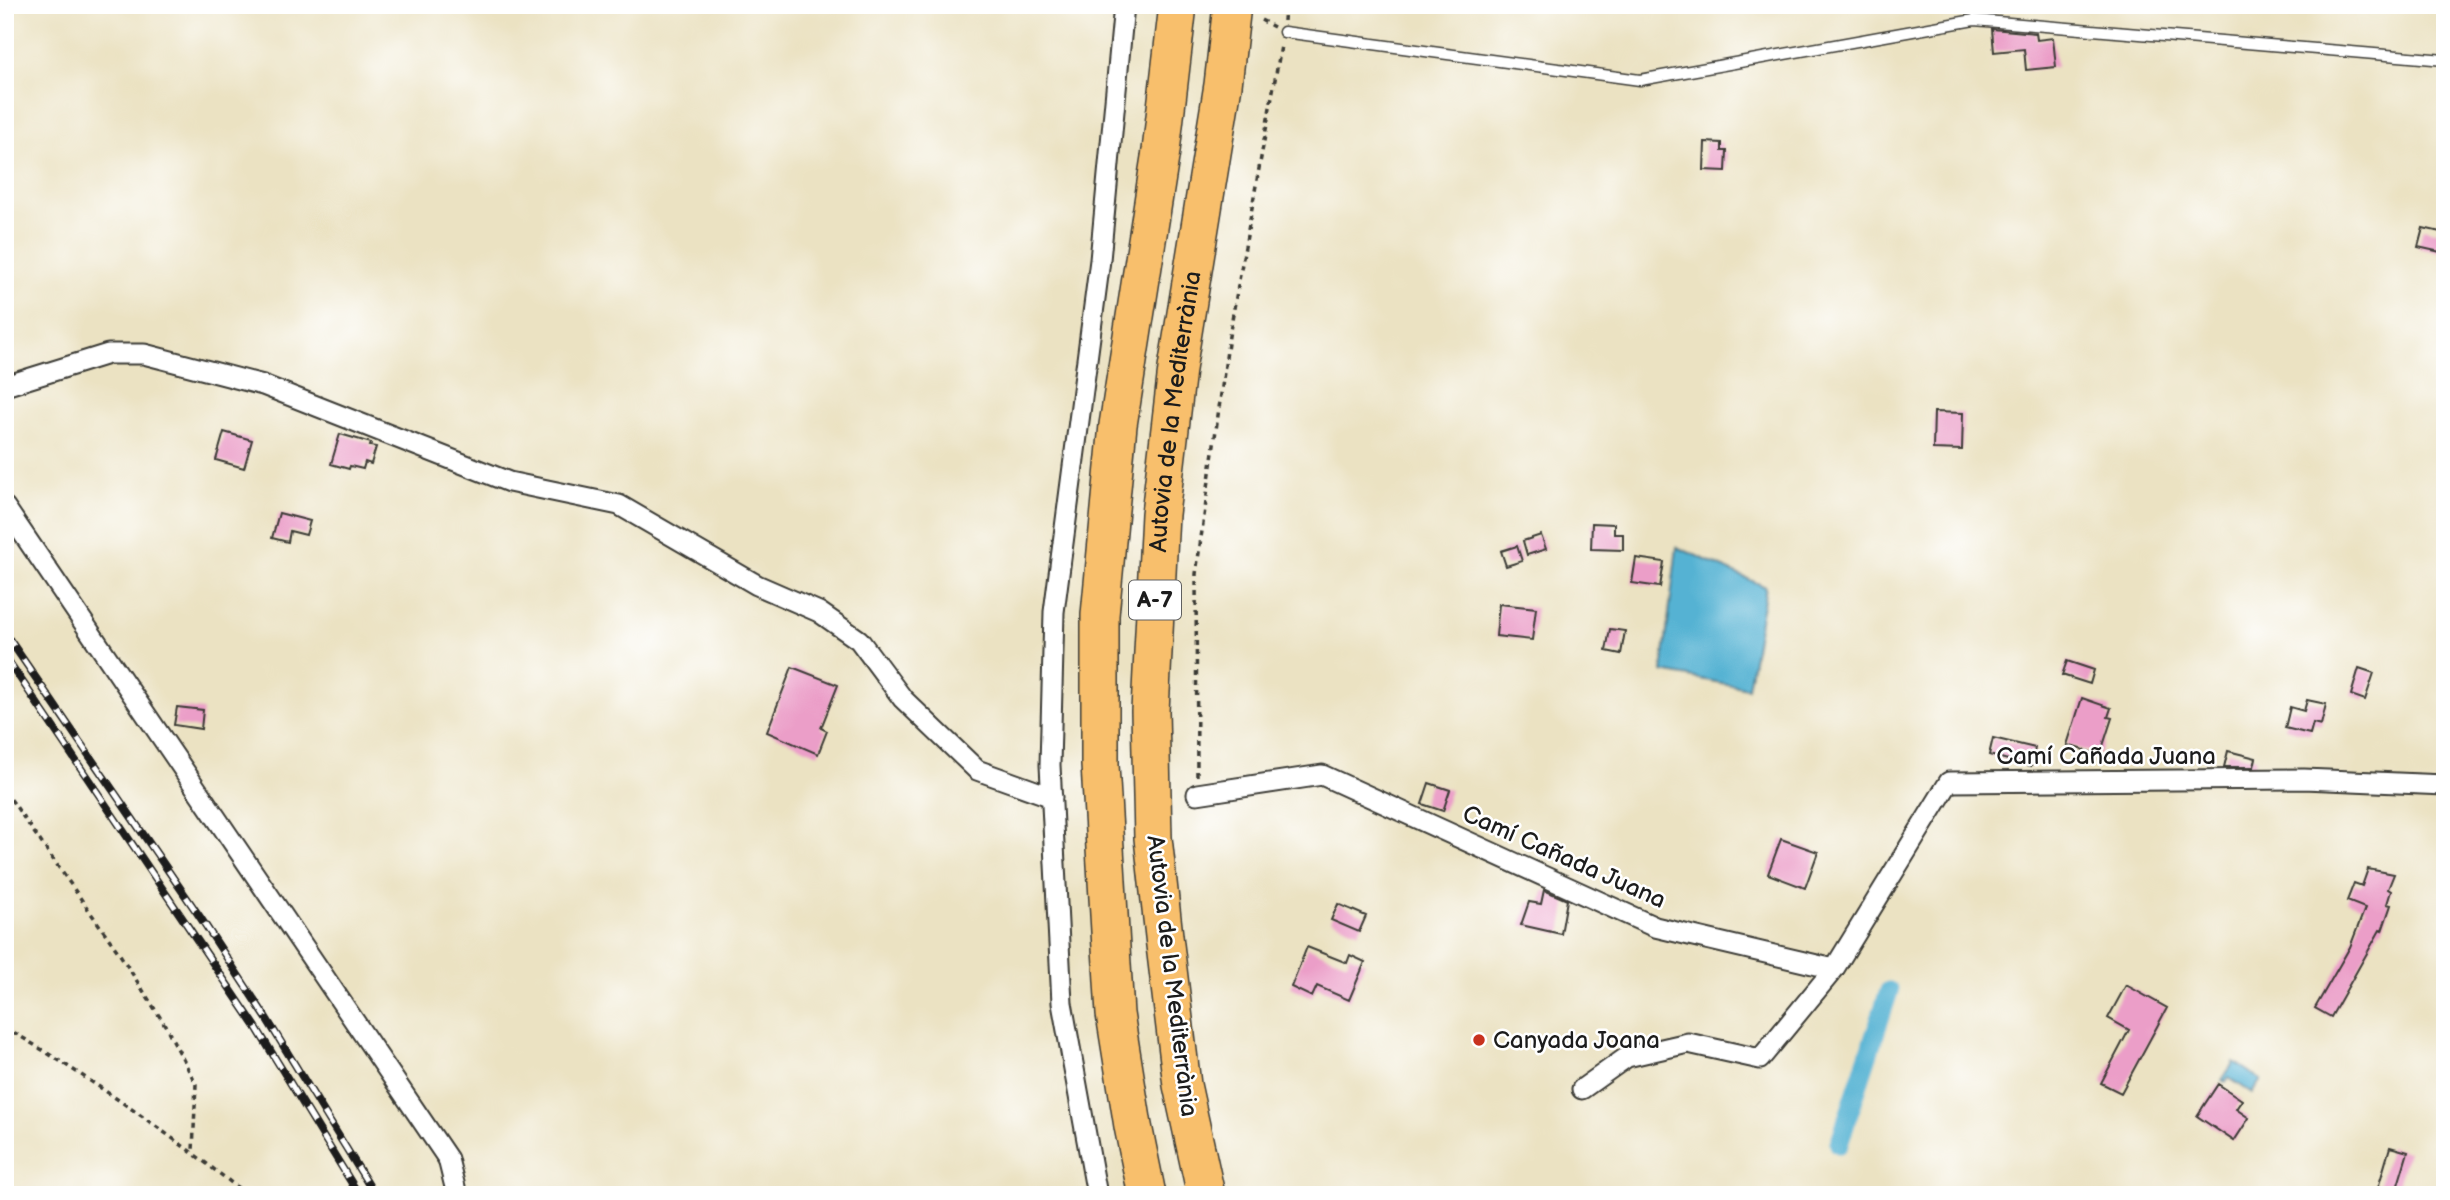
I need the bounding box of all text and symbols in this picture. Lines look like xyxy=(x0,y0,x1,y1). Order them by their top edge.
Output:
street label: Autovia de la Mediterrània xyxy=(1144,269,1207,553)
road number: A-7 xyxy=(1129,580,1181,620)
street label: Camí Cañada Juana xyxy=(1996,742,2216,771)
street label: Camí Cañada Juana xyxy=(1458,799,1670,915)
street label: Autovia de la Mediterrània xyxy=(1140,834,1204,1118)
place label: Canyada Joana xyxy=(1493,1026,1660,1055)
marker: Canyada Joana xyxy=(1471,1032,1487,1048)

